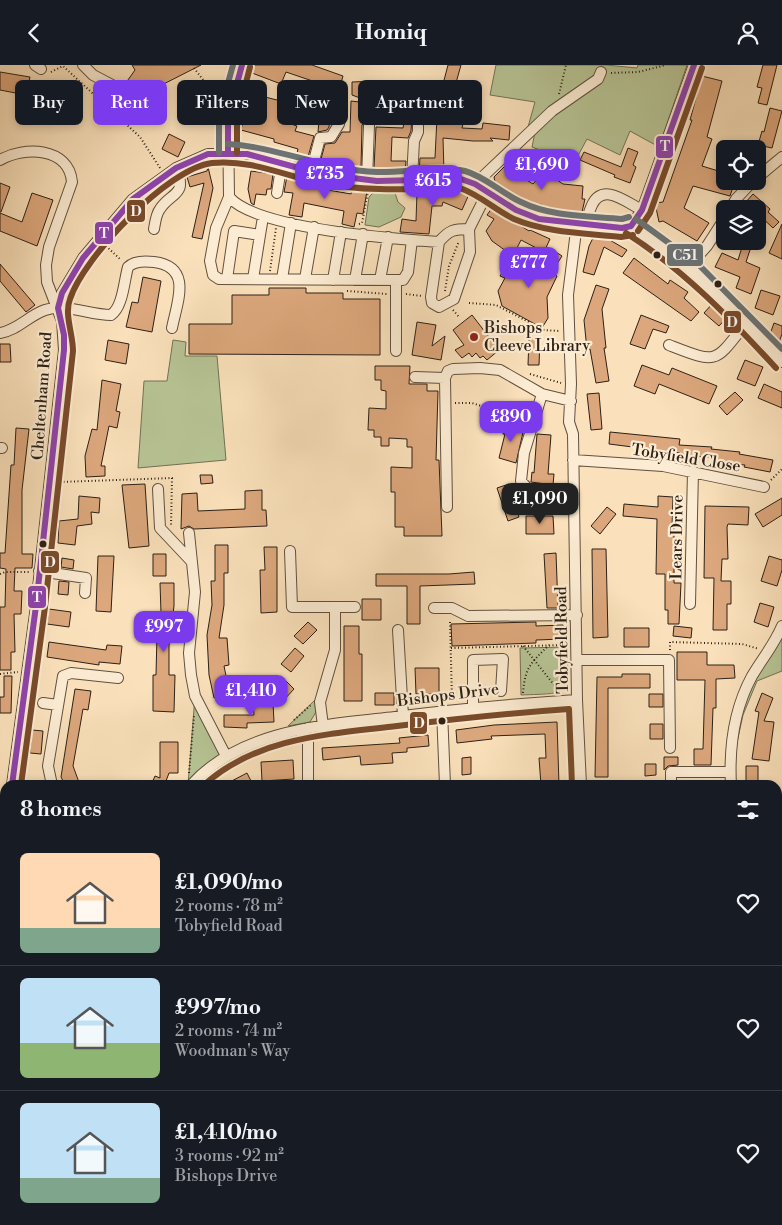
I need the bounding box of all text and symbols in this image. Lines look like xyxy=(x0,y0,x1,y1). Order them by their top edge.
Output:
icon: back xyxy=(20,19,48,47)
text: Homiq xyxy=(355,19,427,46)
icon: person xyxy=(734,19,762,47)
chip: Buy xyxy=(15,80,83,125)
chip: Rent xyxy=(93,80,167,125)
chip: Filters xyxy=(177,80,267,125)
chip: New xyxy=(277,80,348,125)
chip: Apartment xyxy=(358,80,482,125)
line badge: T xyxy=(655,135,674,159)
text: T xyxy=(660,138,670,156)
map controls xyxy=(716,140,766,250)
button: locate xyxy=(716,140,766,190)
pin: £1,690 xyxy=(501,149,583,191)
text: £1,690 xyxy=(515,155,569,175)
pin: £735 xyxy=(295,157,355,200)
text: £735 xyxy=(306,164,344,184)
pin: £615 xyxy=(403,165,463,207)
text: £615 xyxy=(415,171,451,191)
line badge: D xyxy=(126,199,146,223)
button: layers xyxy=(716,200,766,250)
text: D xyxy=(130,203,142,221)
line badge: T xyxy=(94,221,114,245)
text: T xyxy=(99,225,109,243)
line badge: C51 xyxy=(666,243,704,267)
pin: £777 xyxy=(499,247,559,289)
text: C51 xyxy=(672,247,698,265)
unlabelled marker xyxy=(652,250,662,260)
text: £777 xyxy=(511,253,547,273)
unlabelled marker xyxy=(713,279,723,289)
line badge: D xyxy=(723,310,742,334)
text: D xyxy=(726,314,738,332)
place label: Bishops Cleeve Library xyxy=(483,318,590,356)
street label: Cheltenham Road xyxy=(28,331,56,461)
marker: Bishops Cleeve Library xyxy=(468,331,480,343)
pin: £890 xyxy=(481,401,541,443)
text: £890 xyxy=(491,407,531,427)
street label: Tobyfield Close xyxy=(630,439,742,477)
pin: £1,090 xyxy=(499,483,581,525)
text: £1,090 xyxy=(512,489,568,509)
street label: Lears Drive xyxy=(666,494,688,580)
unlabelled marker xyxy=(38,539,48,549)
line badge: D xyxy=(40,550,60,574)
text: D xyxy=(44,554,56,572)
line badge: T xyxy=(27,585,47,609)
street label: Tobyfield Road xyxy=(551,586,573,694)
text: T xyxy=(32,589,42,607)
pin: £997 xyxy=(134,611,194,653)
text: £997 xyxy=(145,617,183,637)
pin: £1,410 xyxy=(210,675,292,717)
street label: Bishops Drive xyxy=(395,679,500,711)
text: £1,410 xyxy=(225,681,277,701)
line badge: D xyxy=(409,711,428,735)
text: D xyxy=(413,715,425,733)
unlabelled marker xyxy=(437,716,447,726)
icon: filters xyxy=(734,796,762,824)
text: 8 homes xyxy=(20,797,102,823)
text: £1,090/mo xyxy=(175,870,283,896)
icon: home xyxy=(60,873,120,933)
icon: heart xyxy=(734,889,762,917)
text: 2 rooms · 78 m² xyxy=(175,896,283,916)
text: Tobyfield Road xyxy=(175,916,283,936)
text: £997/mo xyxy=(175,995,261,1021)
icon: home xyxy=(60,998,120,1058)
icon: heart xyxy=(734,1014,762,1042)
text: 2 rooms · 74 m² xyxy=(175,1021,282,1041)
text: Woodman's Way xyxy=(175,1041,290,1061)
text: £1,410/mo xyxy=(175,1120,278,1146)
icon: home xyxy=(60,1123,120,1183)
icon: heart xyxy=(734,1139,762,1167)
text: 3 rooms · 92 m² xyxy=(175,1146,284,1166)
text: Bishops Drive xyxy=(175,1166,277,1186)

